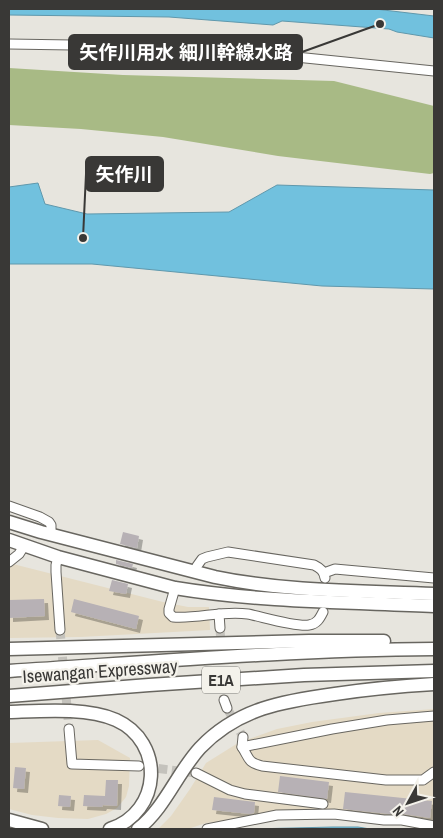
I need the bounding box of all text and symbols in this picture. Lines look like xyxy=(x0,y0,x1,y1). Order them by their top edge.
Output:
callout: 矢作川用水 細川幹線水路 xyxy=(69,35,302,69)
text: 矢作川用水 細川幹線水路 xyxy=(79,39,293,65)
callout: 矢作川 xyxy=(86,157,163,191)
text: 矢作川 xyxy=(95,161,153,187)
street label: Isewangan Expressway xyxy=(22,653,179,689)
road number: E1A xyxy=(202,666,240,694)
north arrow xyxy=(383,778,433,828)
text: N xyxy=(388,802,408,820)

